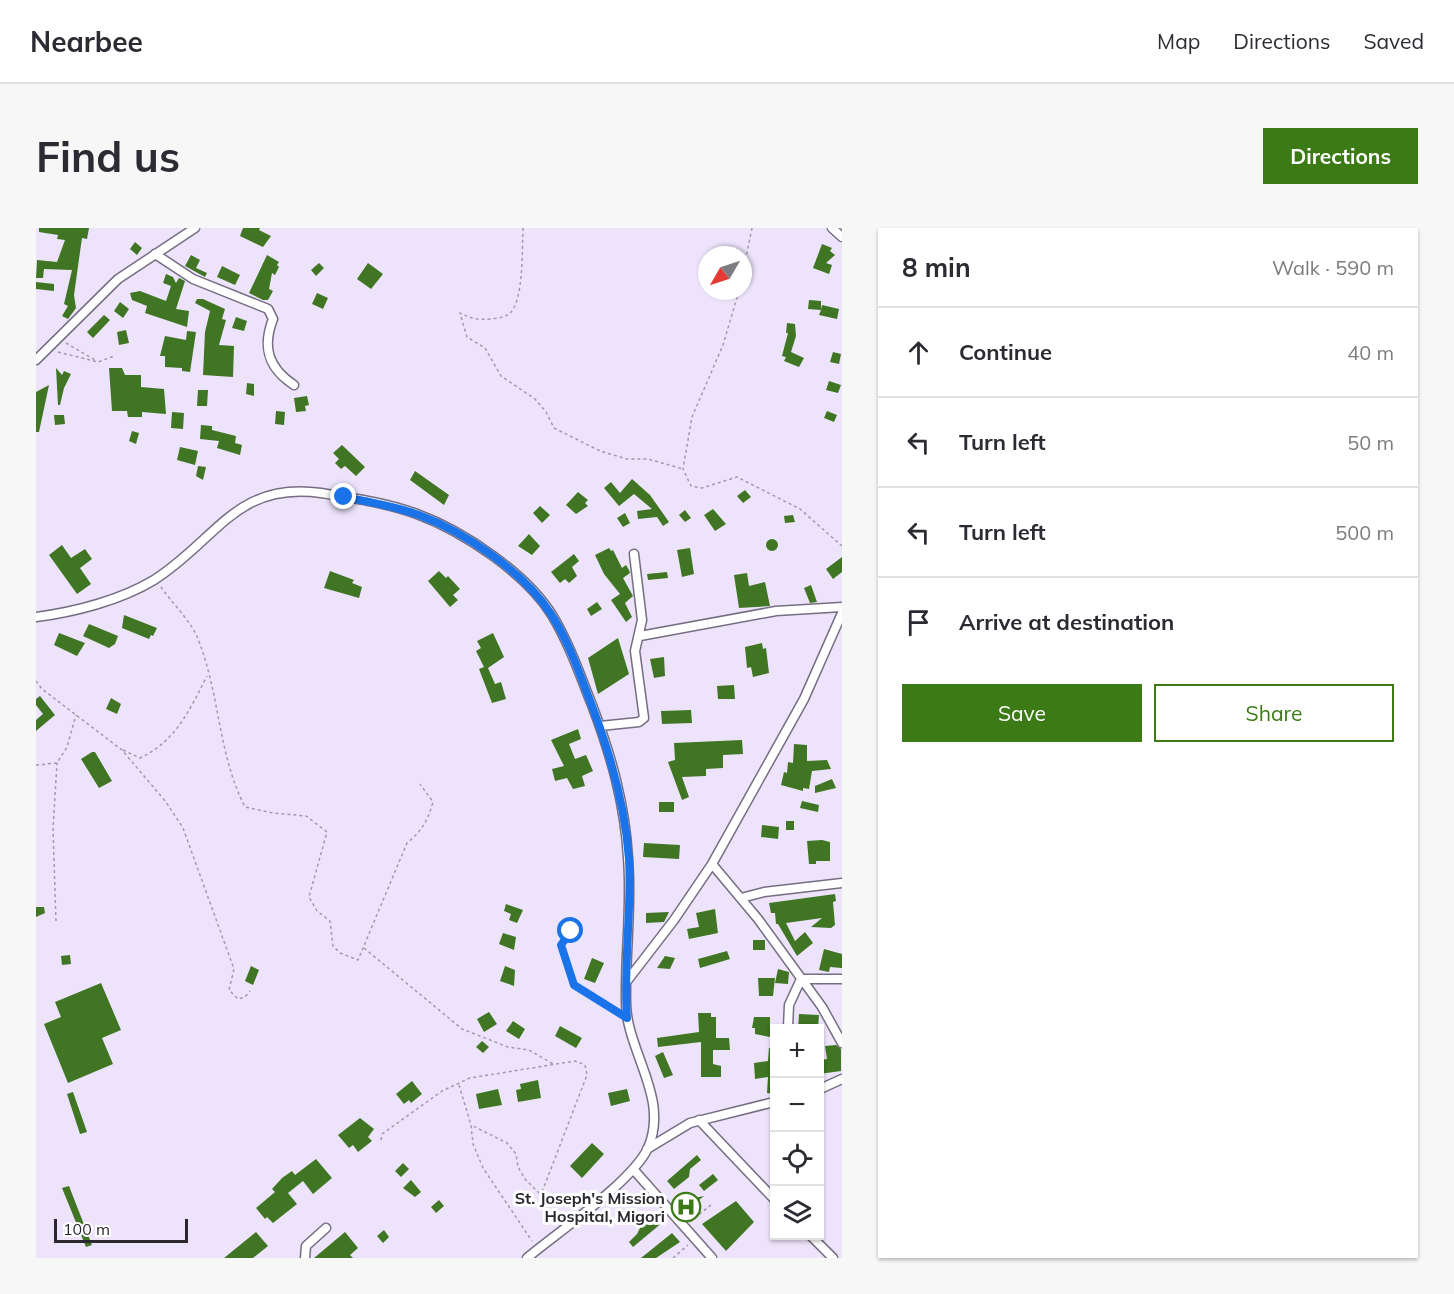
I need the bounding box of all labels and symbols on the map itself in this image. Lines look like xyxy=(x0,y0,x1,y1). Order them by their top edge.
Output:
north arrow xyxy=(698,246,752,300)
route end xyxy=(330,483,356,509)
route start xyxy=(557,917,583,943)
place label: St. Joseph's Mission Hospital, Migori xyxy=(515,1188,665,1226)
hospital icon: St. Joseph's Mission Hospital, Migori xyxy=(670,1191,702,1223)
scale bar xyxy=(54,1216,188,1244)

